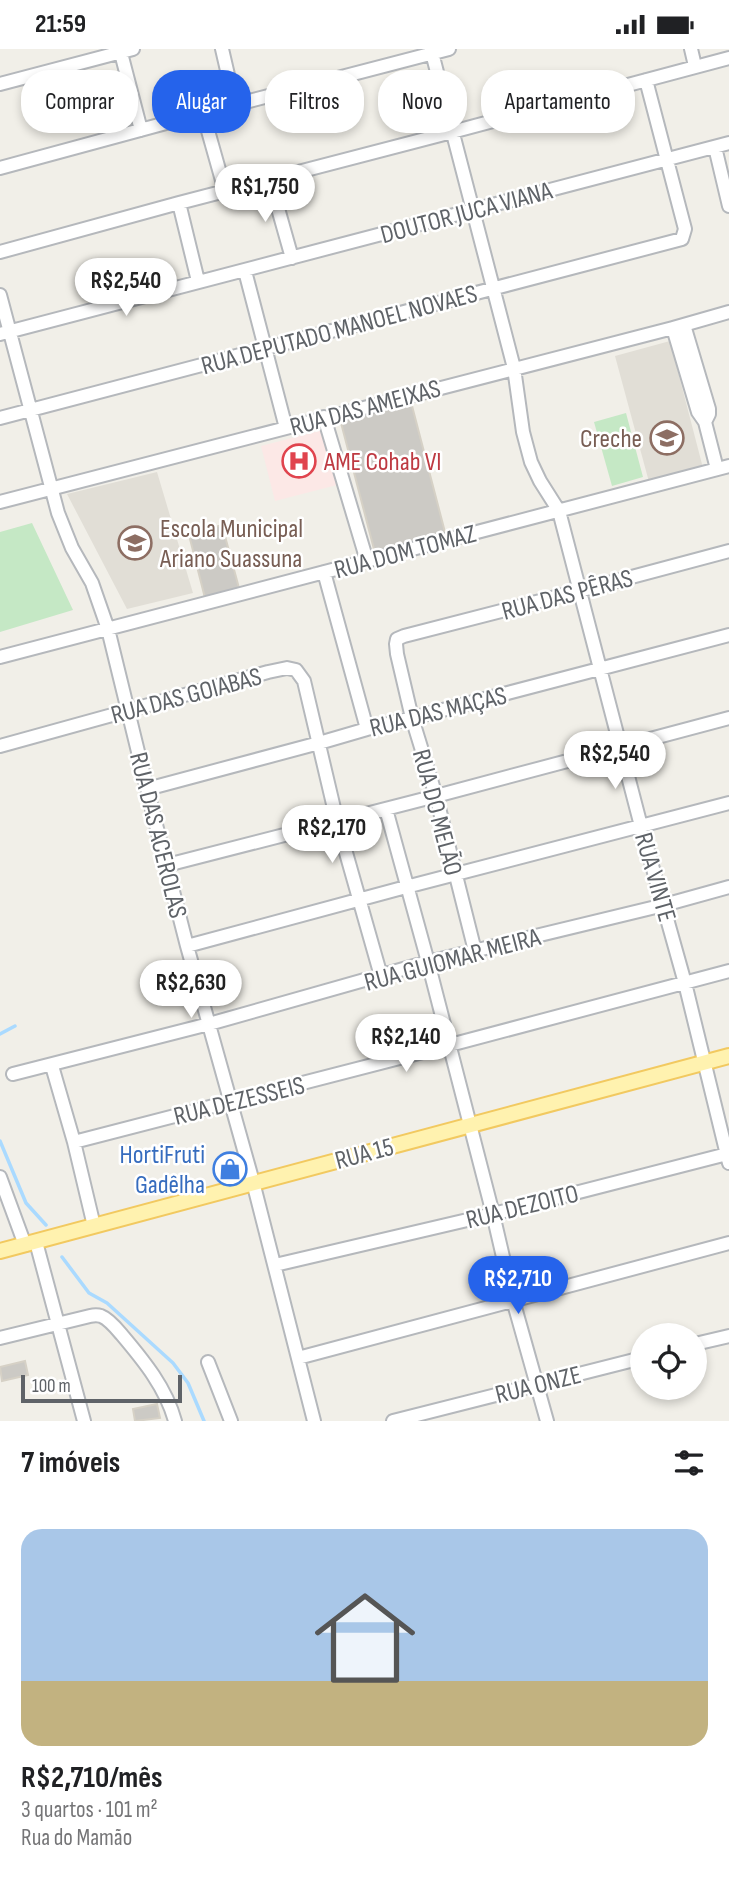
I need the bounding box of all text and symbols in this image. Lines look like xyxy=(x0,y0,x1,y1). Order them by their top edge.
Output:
text: 21:59 xyxy=(35,9,86,40)
chip: Comprar xyxy=(21,70,138,133)
chip: Alugar xyxy=(152,70,251,133)
chip: Filtros xyxy=(265,70,364,133)
chip: Novo xyxy=(378,70,467,133)
chip: Apartamento xyxy=(481,70,635,133)
pin: R$1,750 xyxy=(200,165,330,224)
text: R$1,750 xyxy=(231,173,299,201)
street label: DOUTOR JUCA VIANA xyxy=(377,175,556,251)
pin: R$2,540 xyxy=(61,259,191,318)
text: R$2,540 xyxy=(91,267,161,295)
street label: RUA DEPUTADO MANOEL NOVAES xyxy=(198,279,481,382)
street label: RUA DAS AMEIXAS xyxy=(287,373,444,443)
school or university icon: Creche xyxy=(648,419,686,457)
place label: Creche xyxy=(580,424,642,455)
hospital icon: AME Cohab VI xyxy=(280,442,318,480)
place label: AME Cohab VI xyxy=(323,447,442,478)
place label: Escola Municipal Ariano Suassuna xyxy=(159,514,303,575)
street label: RUA DOM TOMAZ xyxy=(331,519,480,586)
school or university icon: Escola Municipal Ariano Suassuna xyxy=(116,524,154,562)
street label: RUA DAS PÊRAS xyxy=(498,563,636,628)
street label: RUA DAS GOIABAS xyxy=(108,661,265,731)
street label: RUA DAS MAÇAS xyxy=(367,680,510,744)
pin: R$2,540 xyxy=(550,731,680,791)
text: R$2,540 xyxy=(580,740,650,768)
street label: RUA DO MELÃO xyxy=(405,746,468,879)
street label: RUA DAS ACEROLAS xyxy=(122,749,193,921)
pin: R$2,170 xyxy=(267,805,397,865)
text: R$2,170 xyxy=(298,814,366,842)
street label: RUA VINTE xyxy=(627,829,682,926)
street label: RUA GUIOMAR MEIRA xyxy=(361,922,545,999)
pin: R$2,630 xyxy=(126,961,256,1020)
text: R$2,630 xyxy=(156,969,226,997)
pin: R$2,140 xyxy=(341,1014,471,1074)
text: R$2,140 xyxy=(371,1023,441,1051)
street label: RUA DEZESSEIS xyxy=(171,1070,308,1133)
street label: RUA 15 xyxy=(332,1132,397,1177)
place label: HortiFruti Gadêlha xyxy=(120,1140,205,1201)
shop icon: HortiFruti Gadêlha xyxy=(211,1150,249,1188)
street label: RUA DEZOITO xyxy=(463,1179,582,1236)
pin: R$2,710 xyxy=(453,1257,583,1316)
text: R$2,710 xyxy=(484,1265,552,1293)
map controls xyxy=(630,1323,707,1400)
button: locate xyxy=(630,1323,707,1400)
street label: RUA ONZE xyxy=(492,1360,585,1411)
scale bar xyxy=(21,1372,182,1404)
text: 100 m xyxy=(32,1375,71,1398)
icon: filters xyxy=(670,1444,708,1482)
text: 7 imóveis xyxy=(21,1445,120,1481)
icon: home xyxy=(302,1575,428,1701)
text: R$2,710/mês xyxy=(21,1760,163,1796)
text: 3 quartos · 101 m² xyxy=(21,1796,158,1824)
text: Rua do Mamão xyxy=(21,1824,132,1852)

